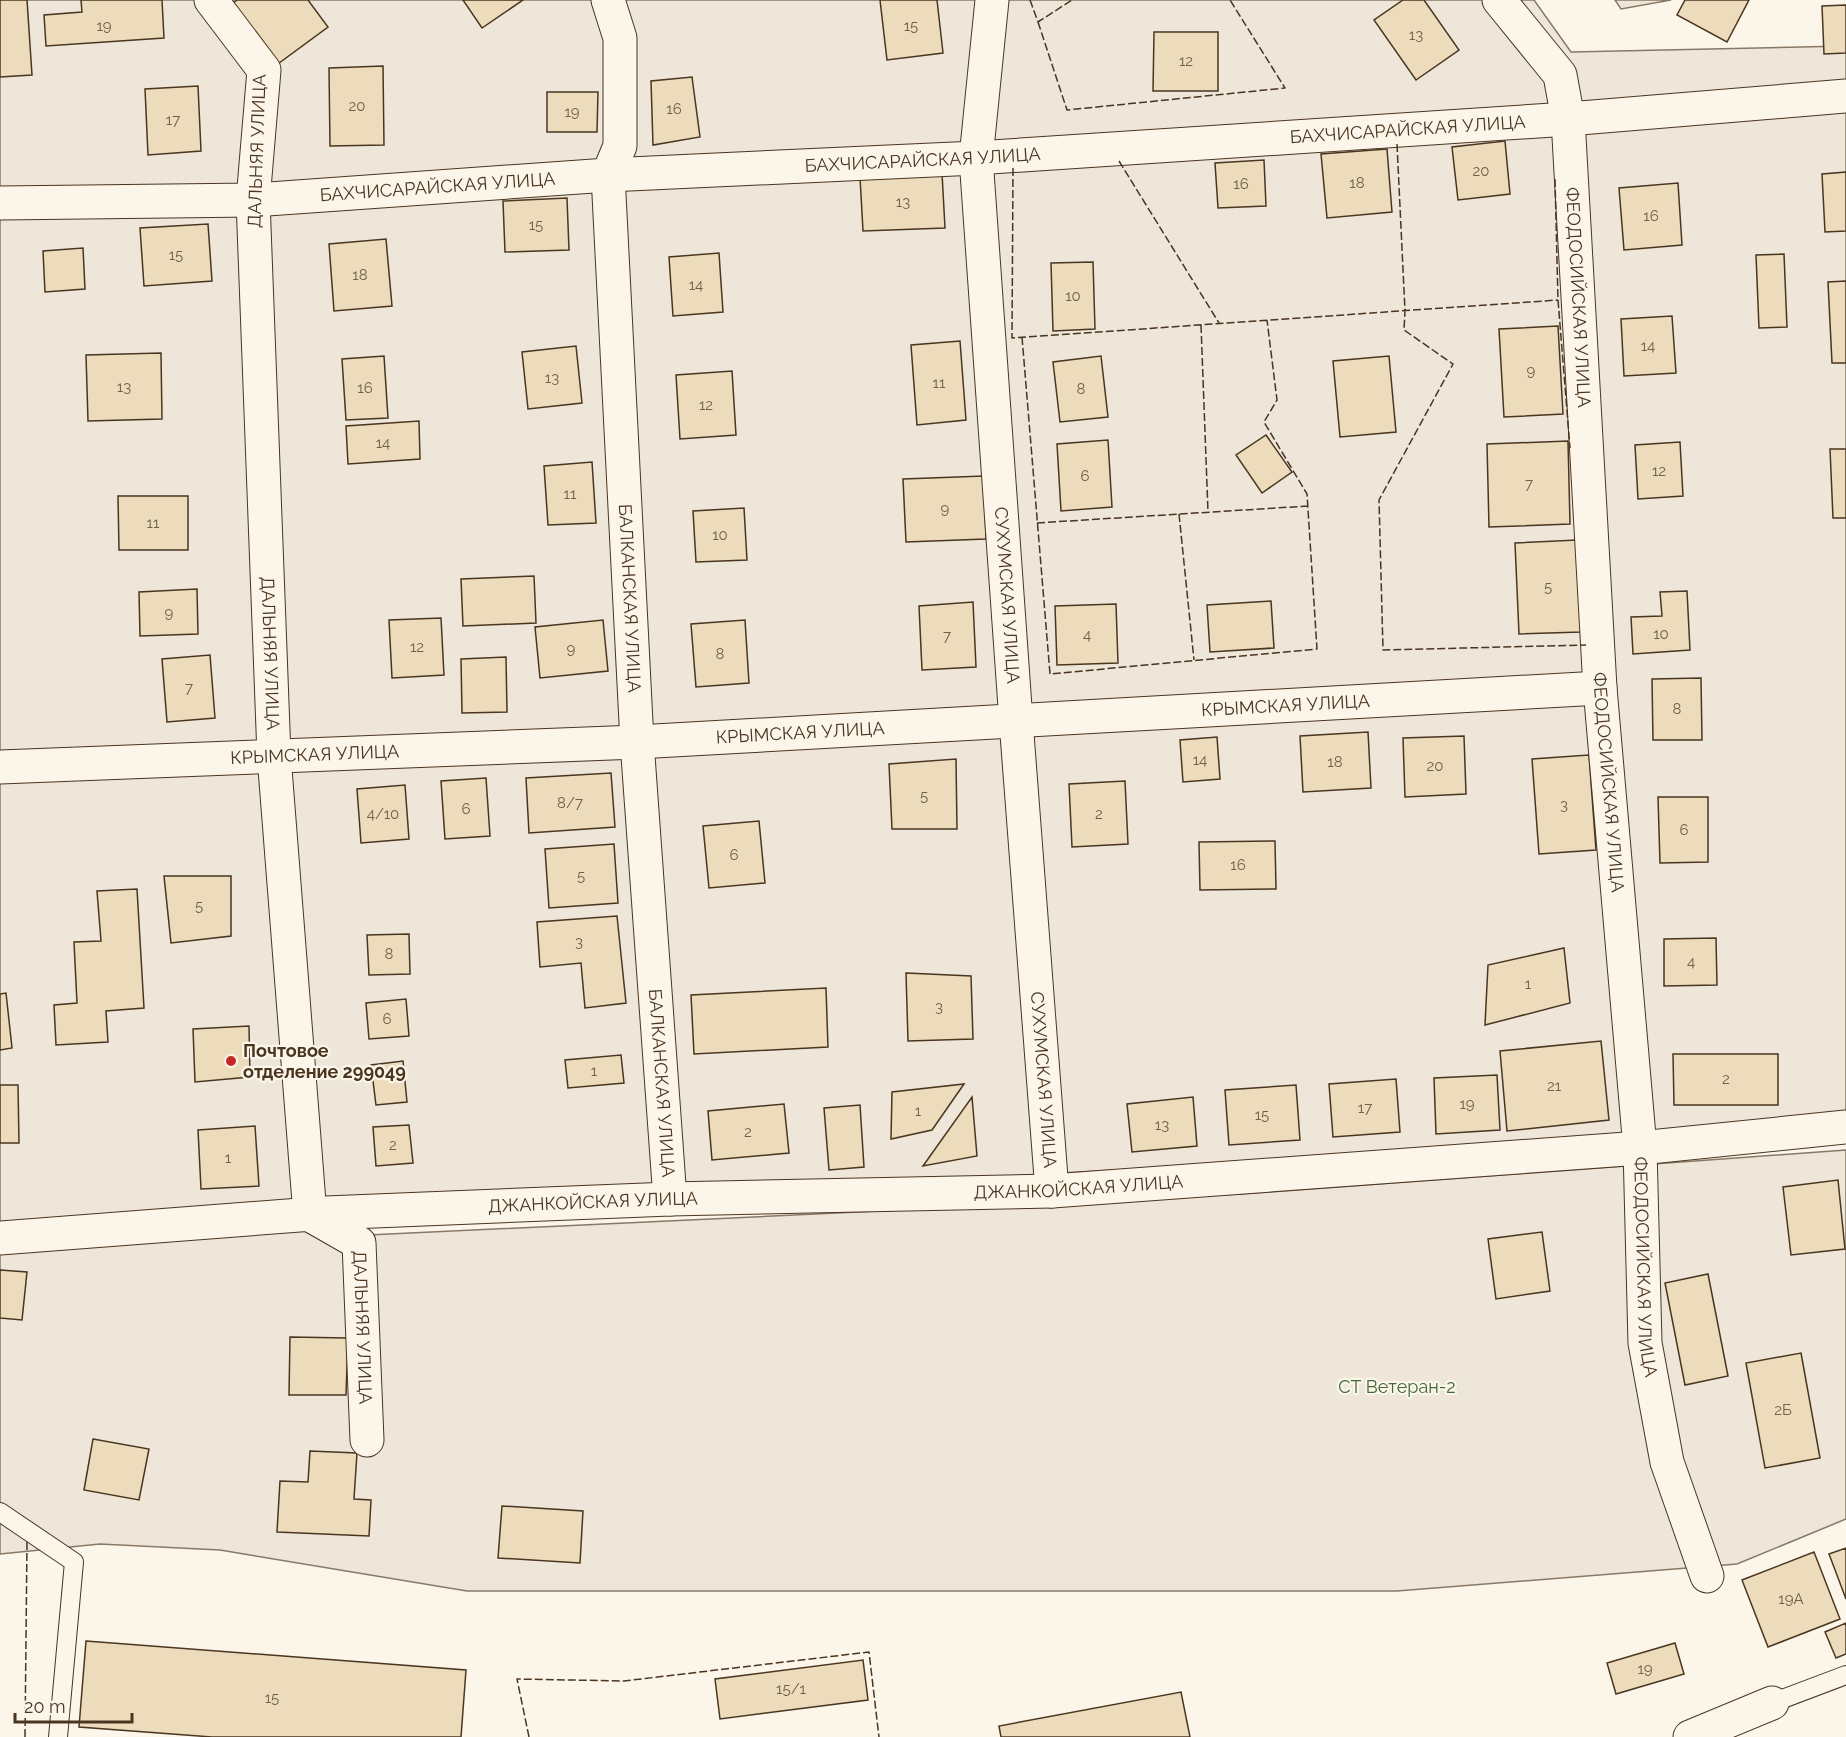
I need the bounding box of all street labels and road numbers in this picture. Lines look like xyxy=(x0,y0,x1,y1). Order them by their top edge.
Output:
street label: ДАЛЬНЯЯ УЛИЦА xyxy=(243,74,270,228)
street label: БАХЧИСАРАЙСКАЯ УЛИЦА xyxy=(1289,111,1526,147)
street label: БАХЧИСАРАЙСКАЯ УЛИЦА xyxy=(804,143,1041,176)
street label: БАХЧИСАРАЙСКАЯ УЛИЦА xyxy=(319,168,556,205)
street label: ФЕОДОСИЙСКАЯ УЛИЦА xyxy=(1562,186,1595,408)
street label: БАЛКАНСКАЯ УЛИЦА xyxy=(615,503,645,693)
street label: СУХУМСКАЯ УЛИЦА xyxy=(991,506,1024,684)
street label: ДАЛЬНЯЯ УЛИЦА xyxy=(257,576,284,731)
street label: ФЕОДОСИЙСКАЯ УЛИЦА xyxy=(1589,672,1629,893)
street label: КРЫМСКАЯ УЛИЦА xyxy=(1200,690,1370,720)
street label: КРЫМСКАЯ УЛИЦА xyxy=(715,717,885,748)
street label: КРЫМСКАЯ УЛИЦА xyxy=(230,740,400,768)
street label: БАЛКАНСКАЯ УЛИЦА xyxy=(645,988,679,1178)
street label: СУХУМСКАЯ УЛИЦА xyxy=(1027,991,1061,1169)
street label: ФЕОДОСИЙСКАЯ УЛИЦА xyxy=(1630,1156,1662,1379)
street label: ДЖАНКОЙСКАЯ УЛИЦА xyxy=(974,1170,1184,1203)
street label: ДЖАНКОЙСКАЯ УЛИЦА xyxy=(488,1187,698,1216)
street label: ДАЛЬНЯЯ УЛИЦА xyxy=(349,1250,377,1405)

